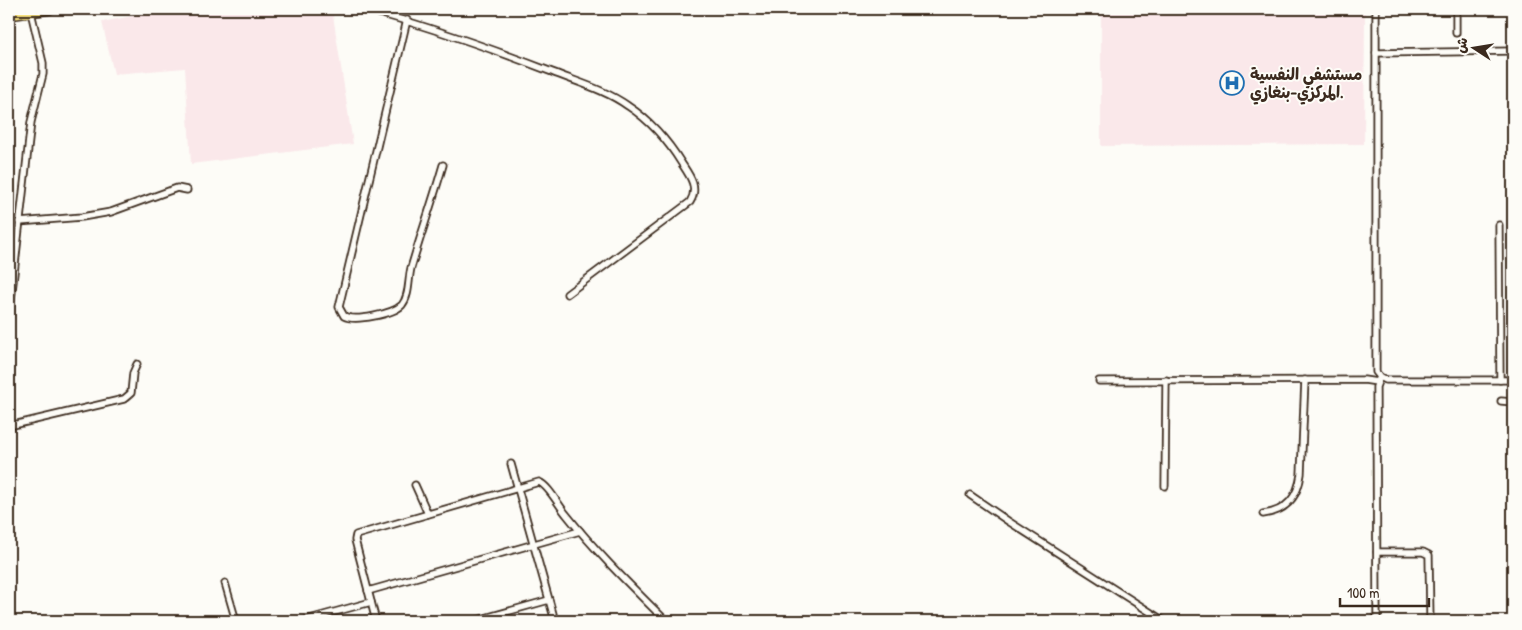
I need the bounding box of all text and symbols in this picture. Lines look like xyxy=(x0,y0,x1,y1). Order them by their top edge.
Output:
north arrow xyxy=(1450,22,1500,72)
text: ش xyxy=(1450,36,1472,55)
place label: مستشفي النفسية المركزي-بنغازي. xyxy=(1250,63,1362,105)
hospital icon: مستشفي النفسية المركزي-بنغازي. xyxy=(1219,70,1245,96)
scale bar xyxy=(1340,575,1428,607)
text: 100 m xyxy=(1347,582,1380,603)

